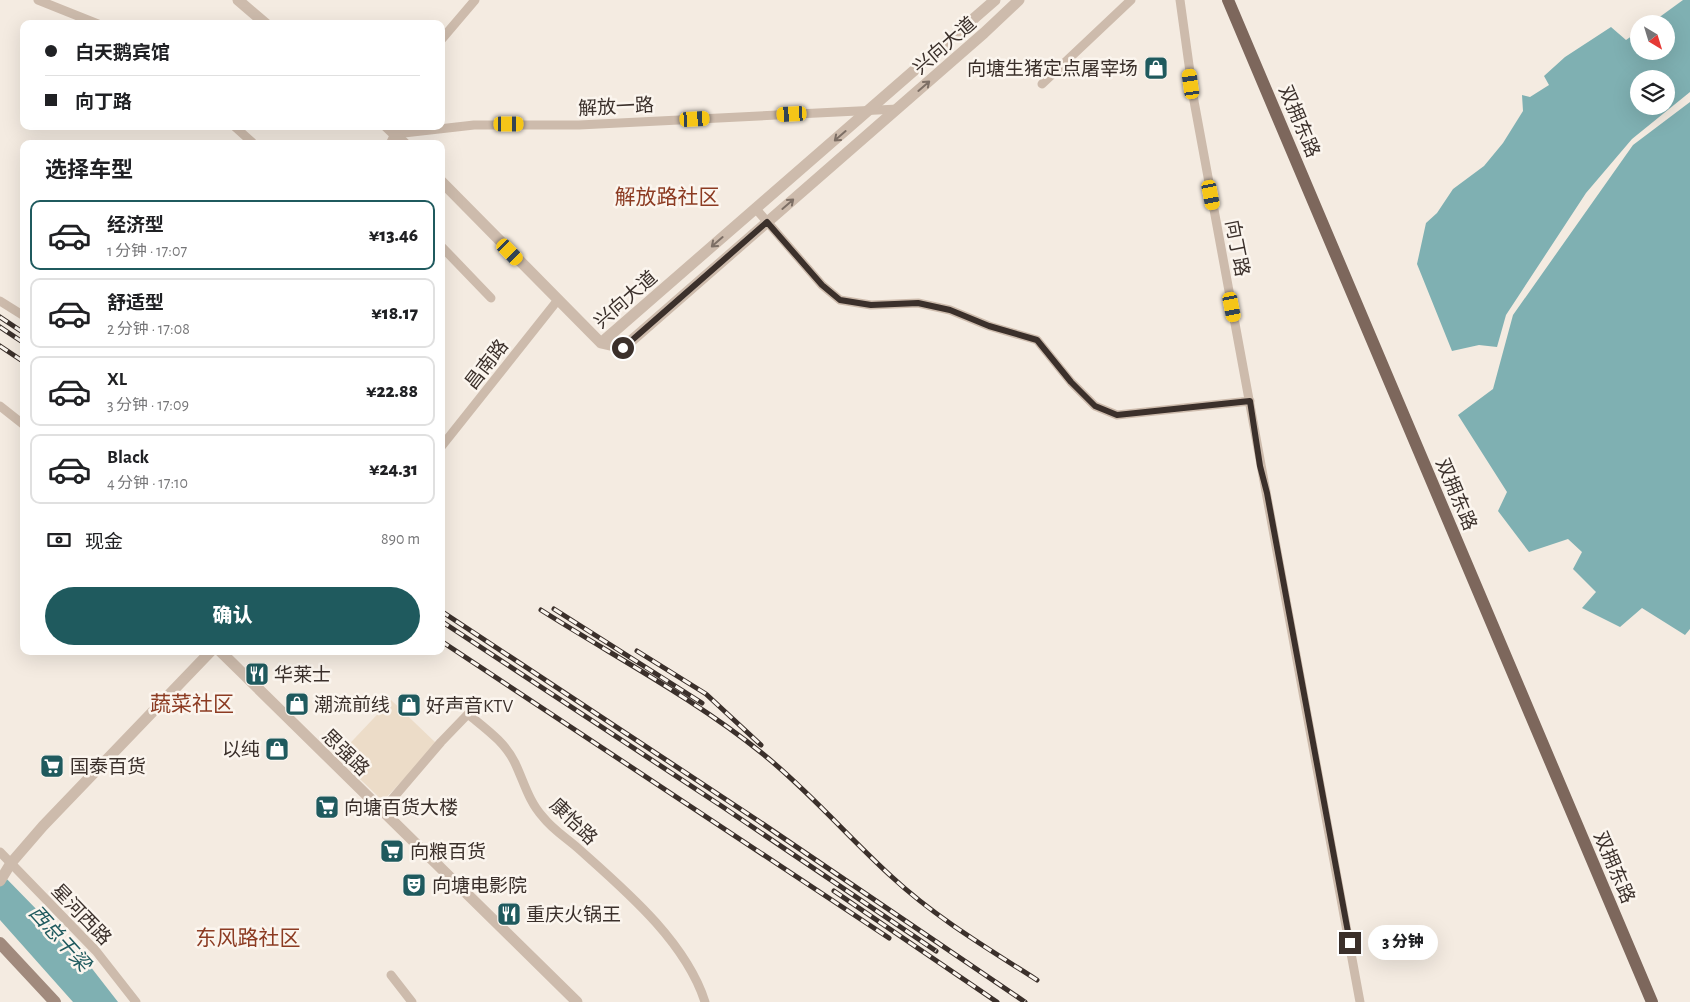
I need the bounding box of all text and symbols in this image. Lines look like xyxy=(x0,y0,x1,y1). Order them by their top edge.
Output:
street label: 兴向大道 xyxy=(909,13,980,78)
north arrow xyxy=(1630,15,1675,60)
map controls xyxy=(1630,15,1675,115)
text: 白天鹅宾馆 xyxy=(75,44,170,63)
shop icon: 向塘生猪定点屠宰场 xyxy=(1143,55,1169,81)
place label: 向塘生猪定点屠宰场 xyxy=(967,58,1138,79)
car xyxy=(1181,68,1200,100)
button: layers xyxy=(1630,70,1675,115)
one-way arrow xyxy=(917,81,930,92)
street label: 双拥东路 xyxy=(1275,82,1324,160)
text: 向丁路 xyxy=(75,93,132,112)
street label: 解放一路 xyxy=(578,95,655,119)
car xyxy=(776,106,807,122)
car xyxy=(679,111,710,127)
car xyxy=(494,117,524,132)
one-way arrow xyxy=(834,130,847,141)
text: 选择车型 xyxy=(45,159,133,181)
car xyxy=(1200,179,1221,211)
district label: 解放路社区 xyxy=(615,186,720,208)
one-way arrow xyxy=(781,199,794,210)
icon: car xyxy=(47,213,92,258)
text: 经济型 xyxy=(107,216,164,235)
street label: 向丁路 xyxy=(1222,218,1252,278)
text: ¥13.46 xyxy=(369,226,418,245)
car xyxy=(494,236,525,268)
one-way arrow xyxy=(711,236,724,248)
text: 1 分钟 · 17:07 xyxy=(107,243,187,259)
street label: 兴向大道 xyxy=(590,267,661,332)
icon: car xyxy=(47,291,92,336)
car xyxy=(1221,291,1242,323)
text: 舒适型 xyxy=(107,294,164,313)
text: ¥18.17 xyxy=(371,304,418,323)
text: 2 分钟 · 17:08 xyxy=(107,321,190,337)
street label: 昌南路 xyxy=(461,336,512,393)
route start xyxy=(612,337,634,359)
icon: car xyxy=(47,369,92,414)
text: XL xyxy=(107,370,127,389)
text: ¥22.88 xyxy=(366,382,418,401)
text: 3 分钟 · 17:09 xyxy=(107,397,189,413)
icon: car xyxy=(47,447,92,492)
text: Black xyxy=(107,448,149,467)
street label: 双拥东路 xyxy=(1432,455,1481,533)
text: ¥24.31 xyxy=(369,460,418,479)
text: 4 分钟 · 17:10 xyxy=(107,475,188,491)
icon: cash xyxy=(45,526,73,554)
text: 890 m xyxy=(381,531,420,547)
text: 现金 xyxy=(85,533,123,552)
button: 确认 xyxy=(45,587,420,645)
restaurant icon: 华莱士 xyxy=(244,661,270,687)
place label: 华莱士 xyxy=(274,665,331,685)
shop icon: 潮流前线 xyxy=(284,691,310,717)
shop icon: 好声音KTV xyxy=(396,692,422,718)
district label: 蔬菜社区 xyxy=(150,693,234,715)
place label: 潮流前线 xyxy=(314,694,390,715)
place label: 好声音KTV xyxy=(426,695,513,716)
street label: 思强路 xyxy=(318,726,373,780)
shop icon: 以纯 xyxy=(264,736,290,762)
place label: 以纯 xyxy=(222,740,260,760)
supermarket icon: 国泰百货 xyxy=(39,753,65,779)
place label: 国泰百货 xyxy=(70,756,146,777)
supermarket icon: 向塘百货大楼 xyxy=(314,794,340,820)
street label: 康怡路 xyxy=(546,794,601,849)
place label: 向塘百货大楼 xyxy=(344,797,458,818)
street label: 双拥东路 xyxy=(1590,828,1639,906)
supermarket icon: 向粮百货 xyxy=(379,838,405,864)
place label: 向粮百货 xyxy=(410,841,486,862)
theatre icon: 向塘电影院 xyxy=(401,872,427,898)
place label: 向塘电影院 xyxy=(432,875,527,896)
street label: 星河西路 xyxy=(48,880,115,949)
restaurant icon: 重庆火锅王 xyxy=(496,901,522,927)
water label: 西总干梁 xyxy=(25,902,96,977)
place label: 重庆火锅王 xyxy=(526,904,621,925)
callout: 3 分钟 xyxy=(1368,926,1438,960)
district label: 东风路社区 xyxy=(196,927,301,949)
route end xyxy=(1339,932,1361,954)
text: 3 分钟 xyxy=(1382,934,1424,950)

